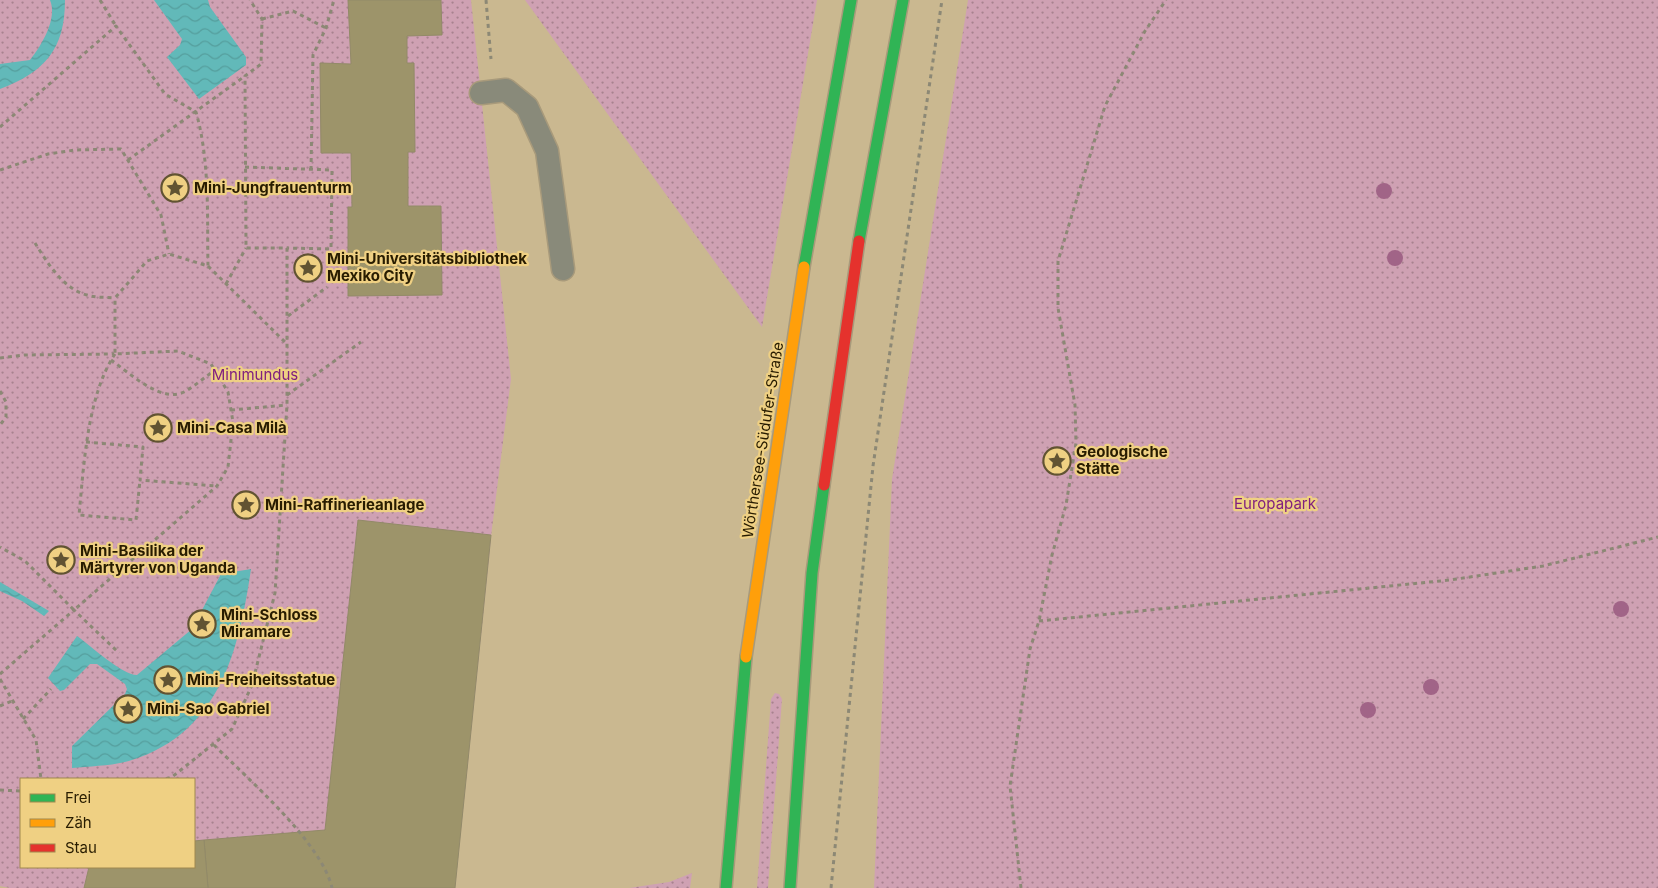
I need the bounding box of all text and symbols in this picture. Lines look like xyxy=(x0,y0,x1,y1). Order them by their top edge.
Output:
place icon: Mini-Jungfrauenturm xyxy=(160,173,190,203)
place label: Mini-Jungfrauenturm xyxy=(194,178,352,197)
place label: Mini-Universitätsbibliothek Mexiko City xyxy=(327,249,527,285)
place icon: Mini-Universitätsbibliothek Mexiko City xyxy=(293,253,323,283)
street label: Wörthersee-Südufer-Straße xyxy=(738,340,787,539)
park label: Minimundus xyxy=(212,365,298,384)
place icon: Mini-Casa Milà xyxy=(143,413,173,443)
place label: Mini-Casa Milà xyxy=(177,418,287,437)
place label: Geologische Stätte xyxy=(1076,442,1168,478)
place icon: Geologische Stätte xyxy=(1042,446,1072,476)
place icon: Mini-Raffinerieanlage xyxy=(231,490,261,520)
park label: Europapark xyxy=(1234,494,1317,513)
place label: Mini-Raffinerieanlage xyxy=(265,495,424,514)
place label: Mini-Basilika der Märtyrer von Uganda xyxy=(80,541,236,577)
place icon: Mini-Basilika der Märtyrer von Uganda xyxy=(46,545,76,575)
place label: Mini-Schloss Miramare xyxy=(221,605,318,641)
place icon: Mini-Schloss Miramare xyxy=(187,609,217,639)
place icon: Mini-Freiheitsstatue xyxy=(153,665,183,695)
place label: Mini-Freiheitsstatue xyxy=(187,670,335,689)
place icon: Mini-Sao Gabriel xyxy=(113,694,143,724)
place label: Mini-Sao Gabriel xyxy=(147,699,269,718)
legend xyxy=(20,778,195,868)
text: Frei xyxy=(65,788,91,807)
text: Zäh xyxy=(65,813,92,832)
text: Stau xyxy=(65,838,97,857)

